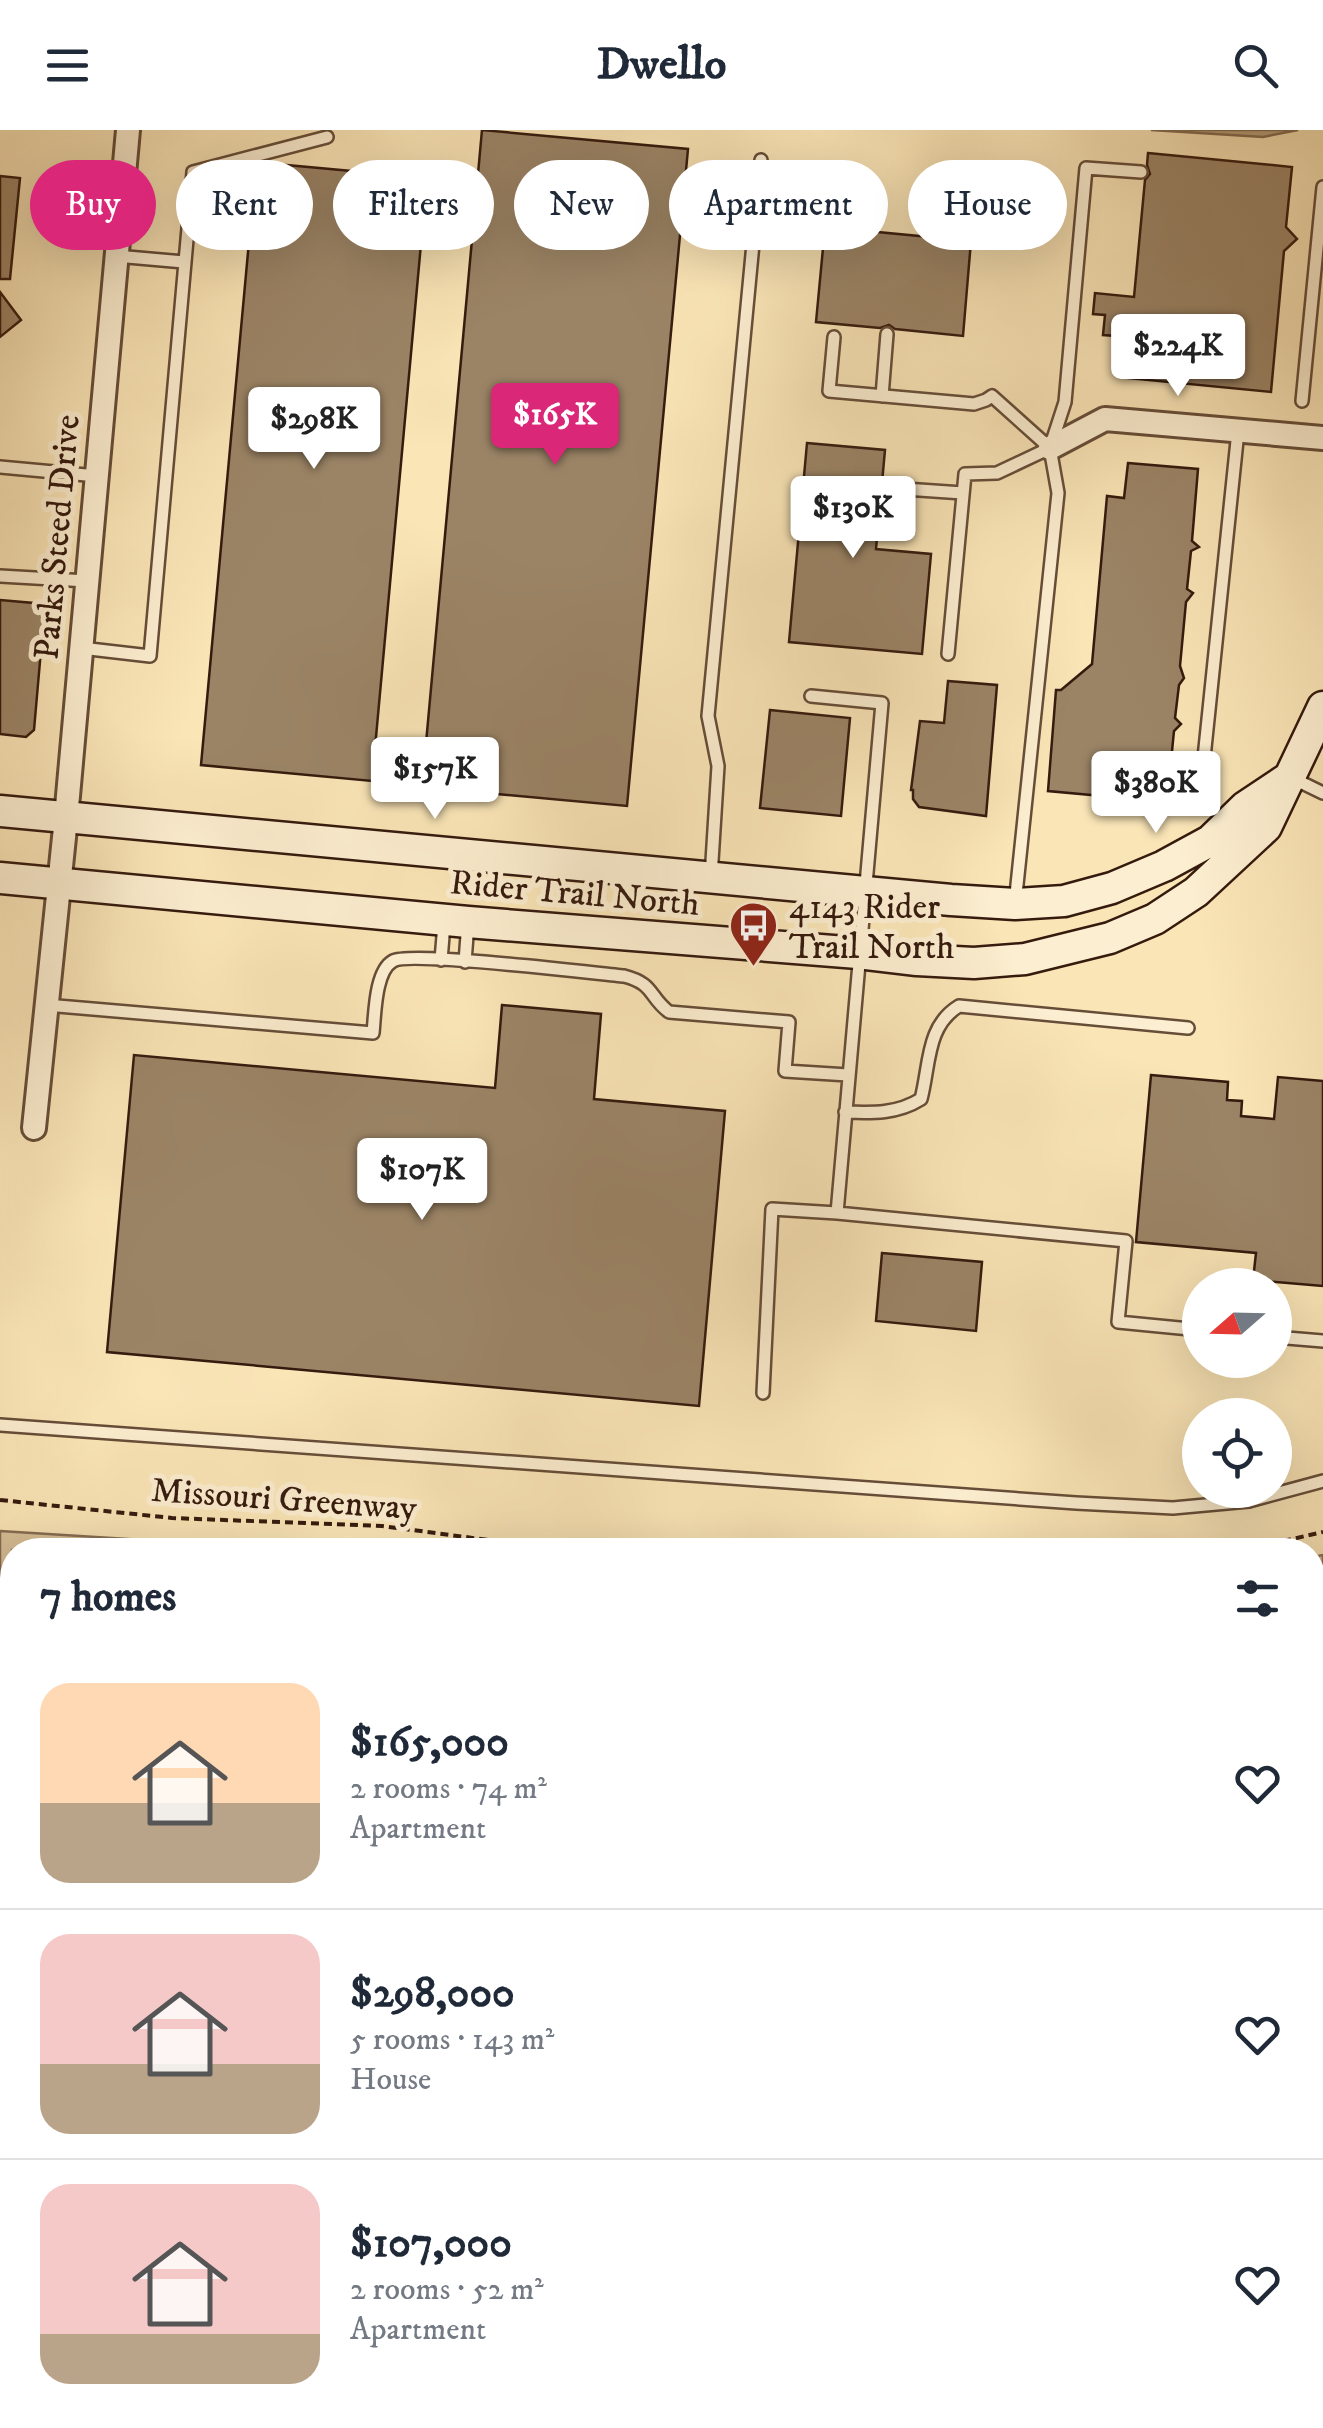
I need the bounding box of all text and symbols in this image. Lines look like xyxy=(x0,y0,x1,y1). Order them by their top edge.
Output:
text: Dwello xyxy=(597,37,726,93)
icon: menu xyxy=(40,38,95,93)
icon: search xyxy=(1228,38,1283,93)
chip: Buy xyxy=(30,160,156,250)
chip: Rent xyxy=(176,160,313,250)
chip: Filters xyxy=(333,160,494,250)
chip: New xyxy=(514,160,649,250)
chip: Apartment xyxy=(669,160,888,250)
chip: House xyxy=(908,160,1067,250)
pin: $224K xyxy=(1108,314,1248,399)
text: $224K xyxy=(1133,326,1223,366)
pin: $165K xyxy=(485,383,625,468)
pin: $298K xyxy=(244,387,384,472)
text: $165K xyxy=(513,395,597,435)
text: $298K xyxy=(270,399,358,439)
street label: Parks Steed Drive xyxy=(25,413,91,662)
pin: $130K xyxy=(783,476,923,561)
text: $130K xyxy=(813,488,893,528)
pin: $157K xyxy=(365,737,505,822)
text: $157K xyxy=(393,749,477,789)
pin: $380K xyxy=(1086,751,1226,836)
text: $380K xyxy=(1113,763,1199,803)
street label: Rider Trail North xyxy=(448,861,701,927)
place label: 4143 Rider Trail North xyxy=(789,886,954,970)
bus stop icon: 4143 Rider Trail North xyxy=(728,900,780,968)
pin: $107K xyxy=(352,1138,492,1223)
text: $107K xyxy=(379,1150,465,1190)
north arrow xyxy=(1182,1268,1292,1378)
map controls xyxy=(1182,1268,1292,1508)
button: locate xyxy=(1182,1398,1292,1508)
street label: Missouri Greenway xyxy=(150,1469,419,1531)
icon: filters xyxy=(1230,1571,1285,1626)
text: 7 homes xyxy=(40,1572,176,1624)
text: $165,000 xyxy=(350,1717,509,1769)
icon: home xyxy=(120,1723,240,1843)
icon: heart xyxy=(1230,1756,1285,1811)
text: 2 rooms · 74 m² xyxy=(350,1769,547,1809)
text: Apartment xyxy=(350,1809,486,1849)
text: $298,000 xyxy=(350,1968,515,2020)
icon: home xyxy=(120,1974,240,2094)
icon: heart xyxy=(1230,2007,1285,2062)
text: 5 rooms · 143 m² xyxy=(350,2020,554,2060)
text: House xyxy=(350,2060,431,2100)
text: $107,000 xyxy=(350,2218,512,2270)
icon: home xyxy=(120,2224,240,2344)
icon: heart xyxy=(1230,2257,1285,2312)
text: 2 rooms · 52 m² xyxy=(350,2270,544,2310)
text: Apartment xyxy=(350,2310,486,2350)

